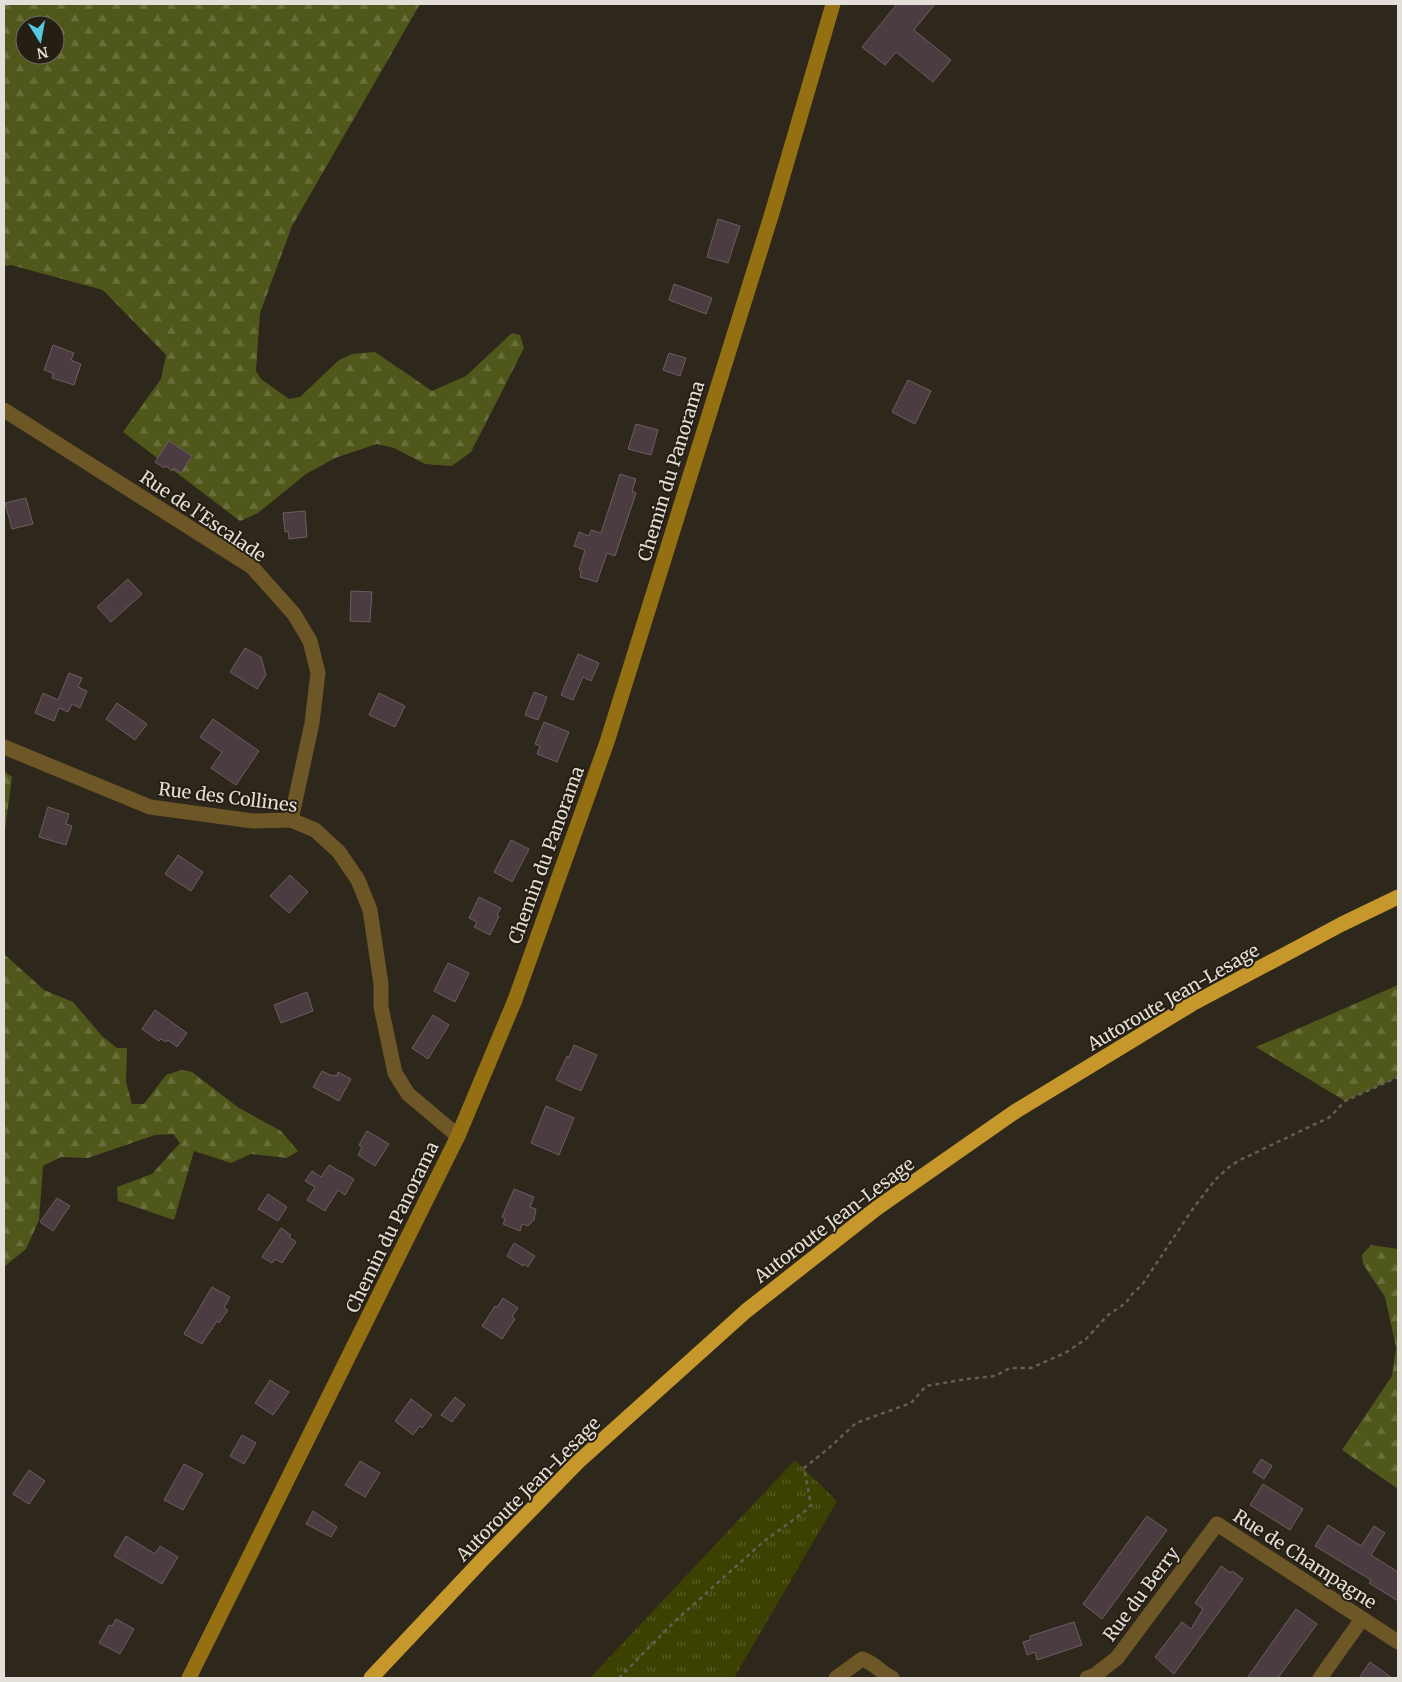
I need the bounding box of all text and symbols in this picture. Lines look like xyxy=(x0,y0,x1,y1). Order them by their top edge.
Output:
north arrow xyxy=(15,15,65,65)
text: N xyxy=(35,43,50,63)
street label: Chemin du Panorama xyxy=(633,378,710,564)
street label: Rue de l'Escalade xyxy=(136,465,270,567)
street label: Chemin du Panorama xyxy=(503,763,589,947)
street label: Rue des Collines xyxy=(157,777,299,817)
street label: Autoroute Jean-Lesage xyxy=(1082,938,1263,1056)
street label: Chemin du Panorama xyxy=(341,1137,444,1316)
street label: Autoroute Jean-Lesage xyxy=(748,1152,919,1288)
street label: Autoroute Jean-Lesage xyxy=(450,1412,605,1567)
street label: Rue de Champagne xyxy=(1229,1504,1381,1614)
street label: Rue du Berry xyxy=(1098,1542,1184,1646)

